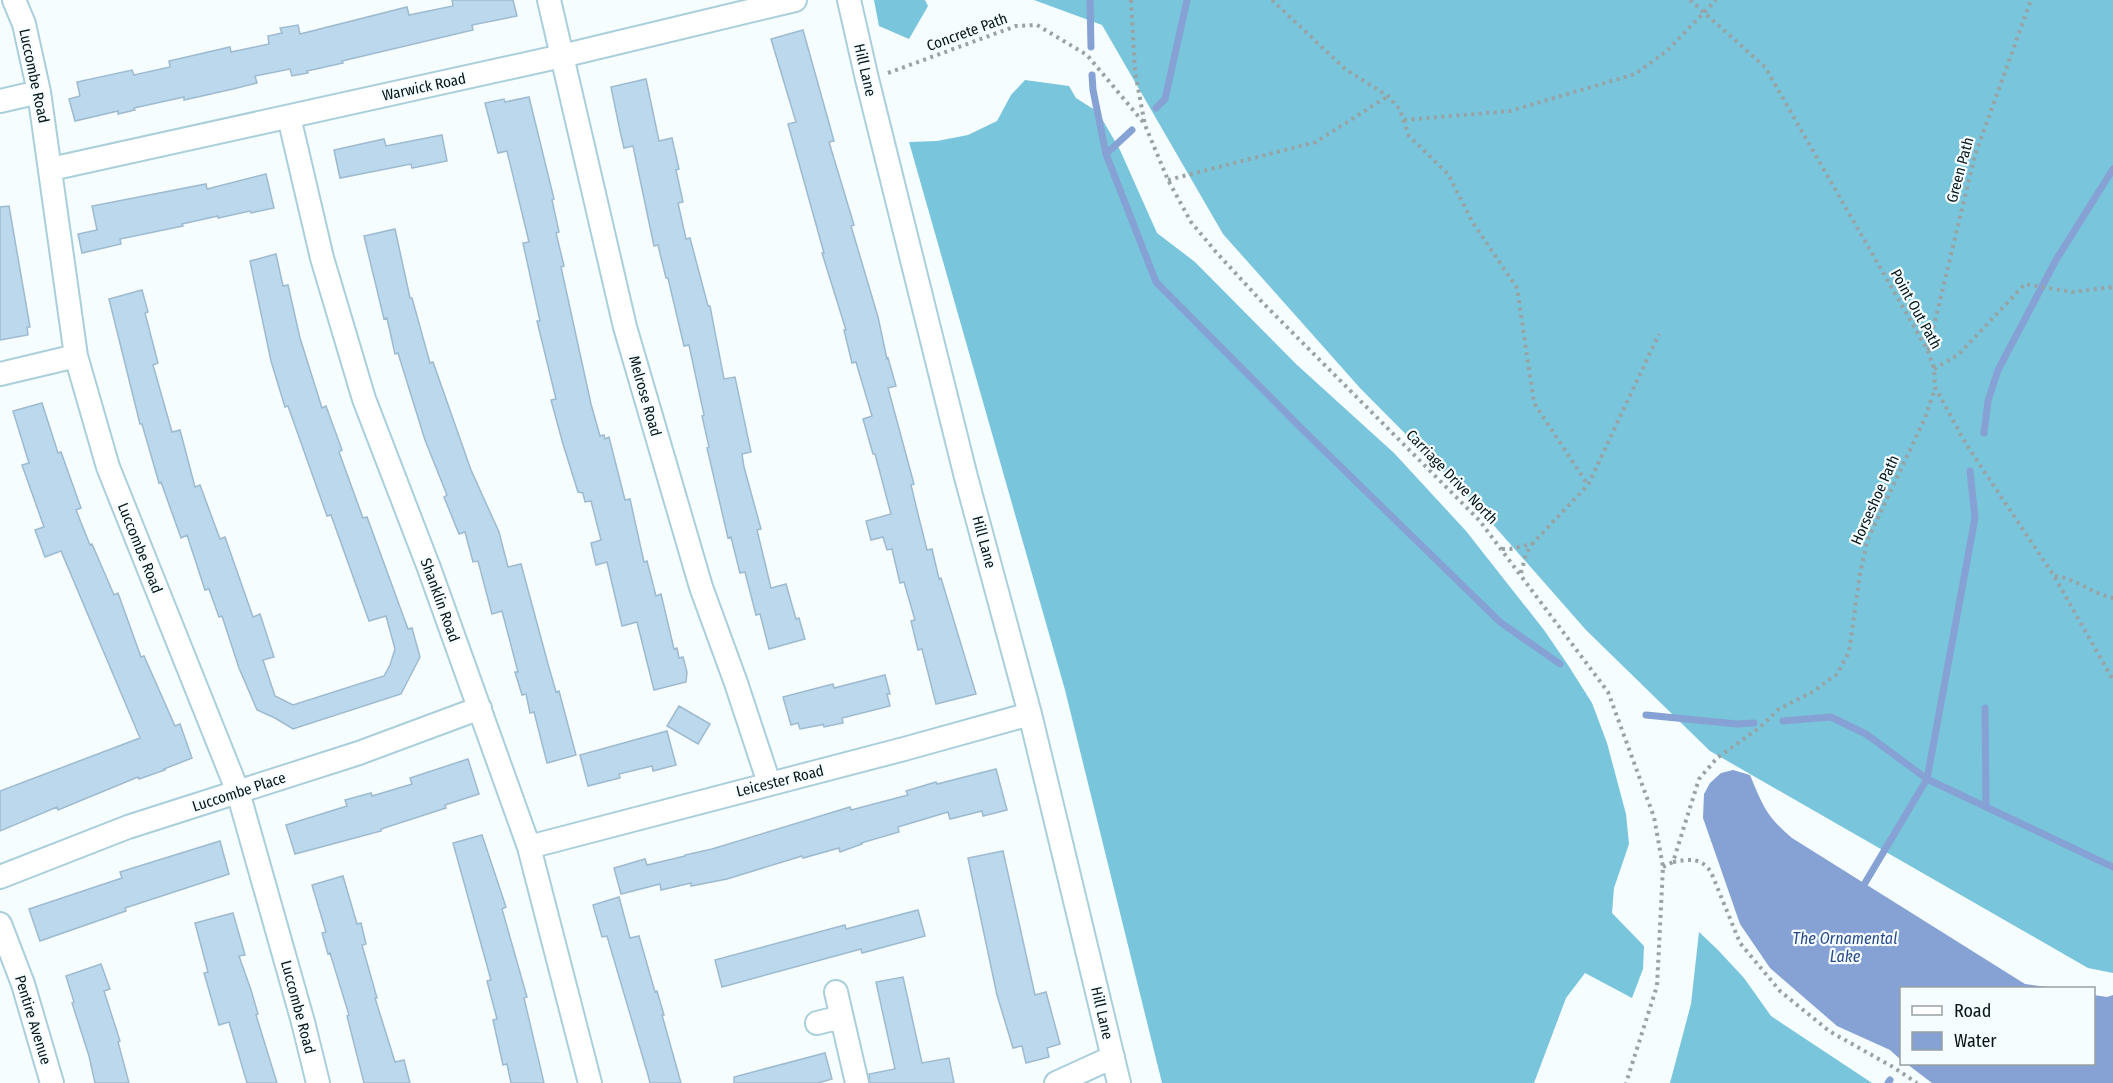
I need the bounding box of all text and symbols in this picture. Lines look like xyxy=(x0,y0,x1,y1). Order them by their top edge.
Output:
street label: Concrete Path xyxy=(924,9,1010,55)
street label: Luccombe Road xyxy=(15,27,53,125)
street label: Hill Lane xyxy=(850,42,880,98)
street label: Warwick Road xyxy=(381,69,467,105)
street label: Green Path xyxy=(1943,135,1977,205)
street label: Point Out Path xyxy=(1887,266,1945,352)
street label: Melrose Road xyxy=(625,354,665,438)
street label: Carriage Drive North xyxy=(1402,426,1502,528)
street label: Horseshoe Path xyxy=(1847,452,1903,548)
street label: Luccombe Road xyxy=(114,500,166,596)
street label: Hill Lane xyxy=(968,514,1000,570)
street label: Shanklin Road xyxy=(417,556,463,644)
street label: Leicester Road xyxy=(734,761,826,801)
street label: Luccombe Place xyxy=(190,768,288,816)
water label: The Ornamental Lake xyxy=(1793,929,1897,966)
street label: Luccombe Road xyxy=(277,958,319,1056)
street label: Pentire Avenue xyxy=(11,973,55,1067)
street label: Hill Lane xyxy=(1087,985,1117,1041)
legend xyxy=(1900,987,2095,1065)
text: Road xyxy=(1954,1000,1991,1022)
text: Water xyxy=(1954,1030,1997,1052)

